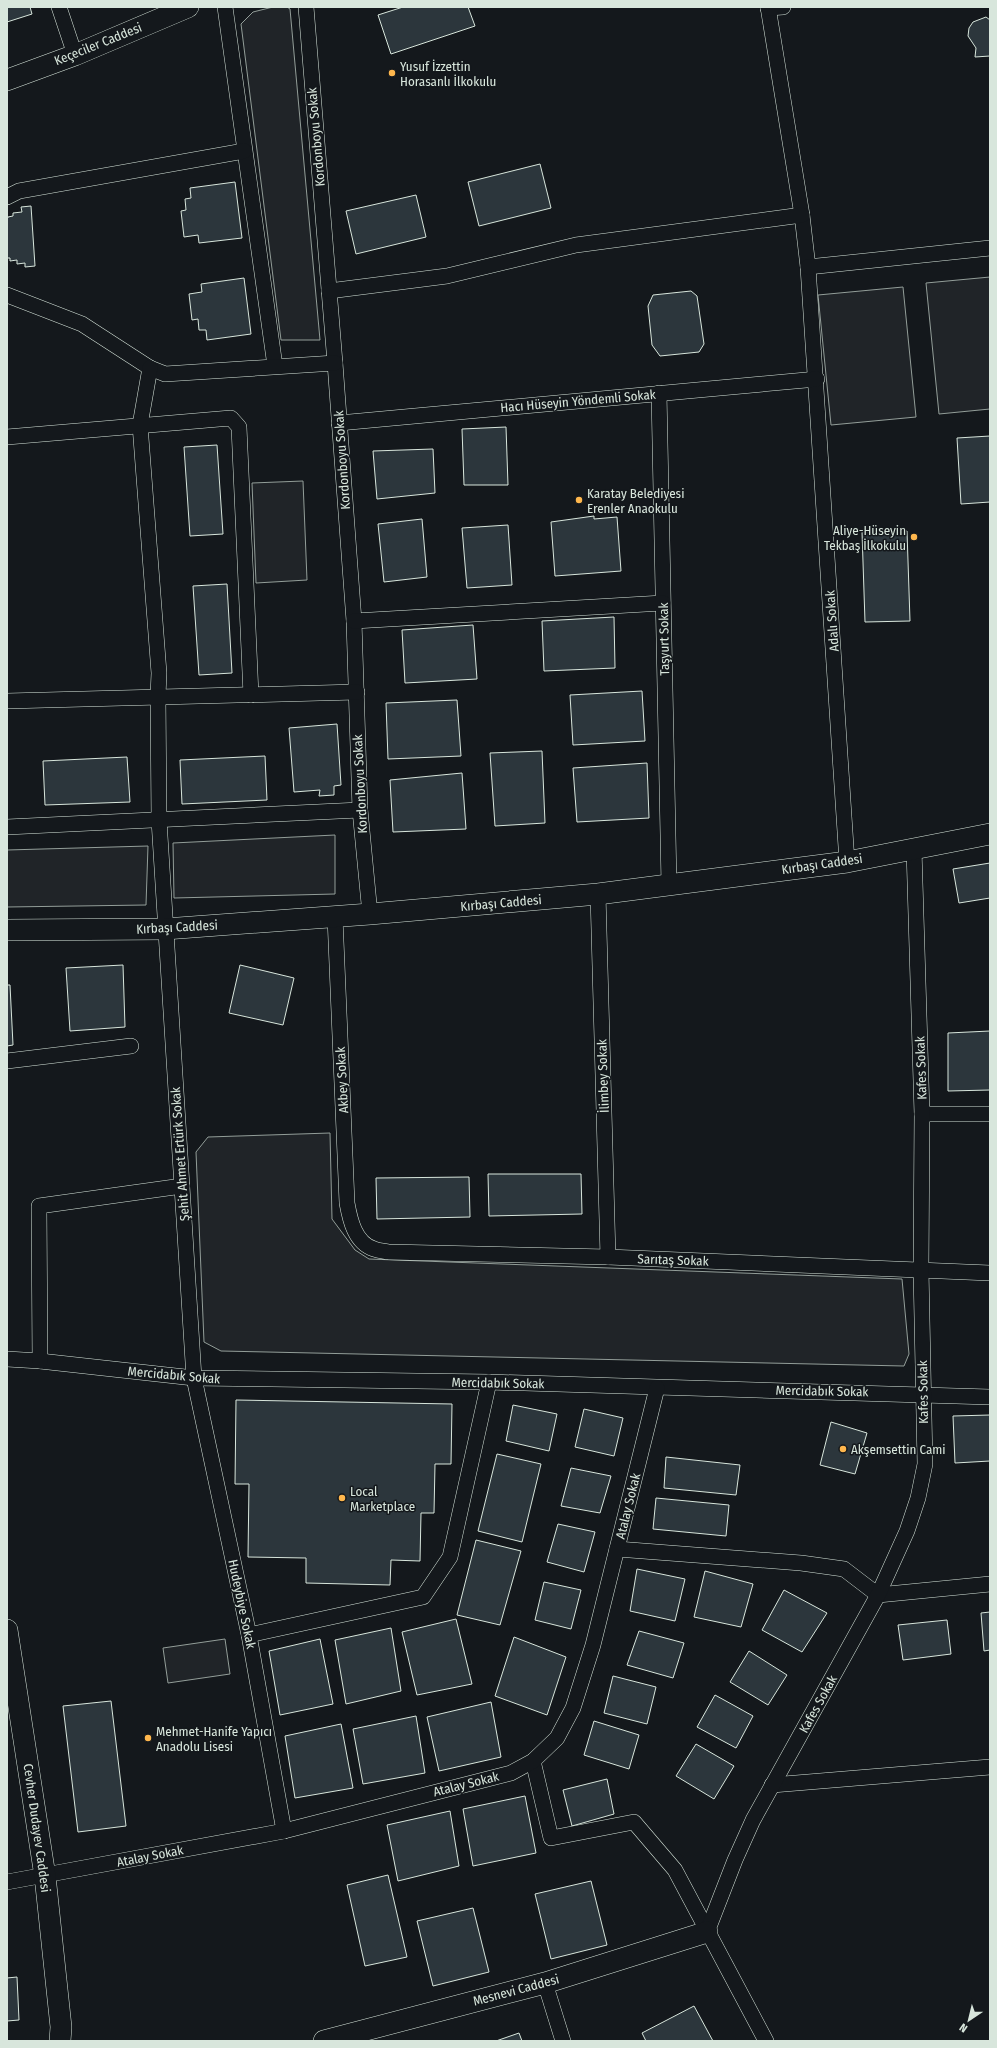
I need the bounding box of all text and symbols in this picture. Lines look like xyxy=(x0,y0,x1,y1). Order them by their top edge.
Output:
street label: Keçeciler Caddesi xyxy=(52,20,144,68)
place label: Yusuf İzzettin Horasanlı İlkokulu xyxy=(400,59,496,89)
marker: Yusuf İzzettin Horasanlı İlkokulu xyxy=(387,68,397,78)
street label: Kordonboyu Sokak xyxy=(304,86,328,187)
street label: Hacı Hüseyin Yöndemli Sokak xyxy=(500,387,657,415)
street label: Kordonboyu Sokak xyxy=(331,409,353,510)
place label: Karatay Belediyesi Erenler Anaokulu xyxy=(587,486,684,516)
marker: Karatay Belediyesi Erenler Anaokulu xyxy=(574,495,584,505)
place label: Aliye-Hüseyin Tekbaş İlkokulu xyxy=(824,523,906,553)
marker: Aliye-Hüseyin Tekbaş İlkokulu xyxy=(909,532,919,542)
street label: Adalı Sokak xyxy=(822,589,842,652)
street label: Taşyurt Sokak xyxy=(656,601,672,676)
street label: Kordonboyu Sokak xyxy=(350,733,370,834)
street label: Kırbaşı Caddesi xyxy=(781,851,863,877)
street label: Kırbaşı Caddesi xyxy=(460,892,542,914)
street label: Kırbaşı Caddesi xyxy=(136,917,218,937)
street label: Kafes Sokak xyxy=(912,1035,930,1100)
street label: İlimbey Sokak xyxy=(594,1038,612,1113)
street label: Akbey Sokak xyxy=(333,1045,351,1114)
street label: Şehit Ahmet Ertürk Sokak xyxy=(168,1085,192,1222)
street label: Sarıtaş Sokak xyxy=(637,1251,710,1269)
street label: Kafes Sokak xyxy=(915,1359,931,1424)
street label: Mercidabık Sokak xyxy=(127,1363,222,1387)
street label: Mercidabık Sokak xyxy=(451,1375,546,1391)
street label: Mercidabık Sokak xyxy=(775,1383,870,1399)
place label: Akşemsettin Cami xyxy=(851,1442,946,1457)
marker: Akşemsettin Cami xyxy=(838,1444,848,1454)
street label: Atalay Sokak xyxy=(613,1471,644,1540)
place label: Local Marketplace xyxy=(350,1484,415,1514)
marker: Local Marketplace xyxy=(337,1493,347,1503)
street label: Hudeybiye Sokak xyxy=(225,1558,259,1651)
street label: Kafes Sokak xyxy=(796,1672,840,1735)
place label: Mehmet-Hanife Yapıcı Anadolu Lisesi xyxy=(156,1724,272,1754)
marker: Mehmet-Hanife Yapıcı Anadolu Lisesi xyxy=(143,1733,153,1743)
street label: Cevher Dudayev Caddesi xyxy=(21,1763,53,1893)
street label: Atalay Sokak xyxy=(432,1768,501,1799)
street label: Atalay Sokak xyxy=(116,1842,185,1870)
street label: Mesnevi Caddesi xyxy=(471,1971,561,2009)
north arrow xyxy=(949,2000,989,2040)
text: N xyxy=(957,2021,970,2035)

